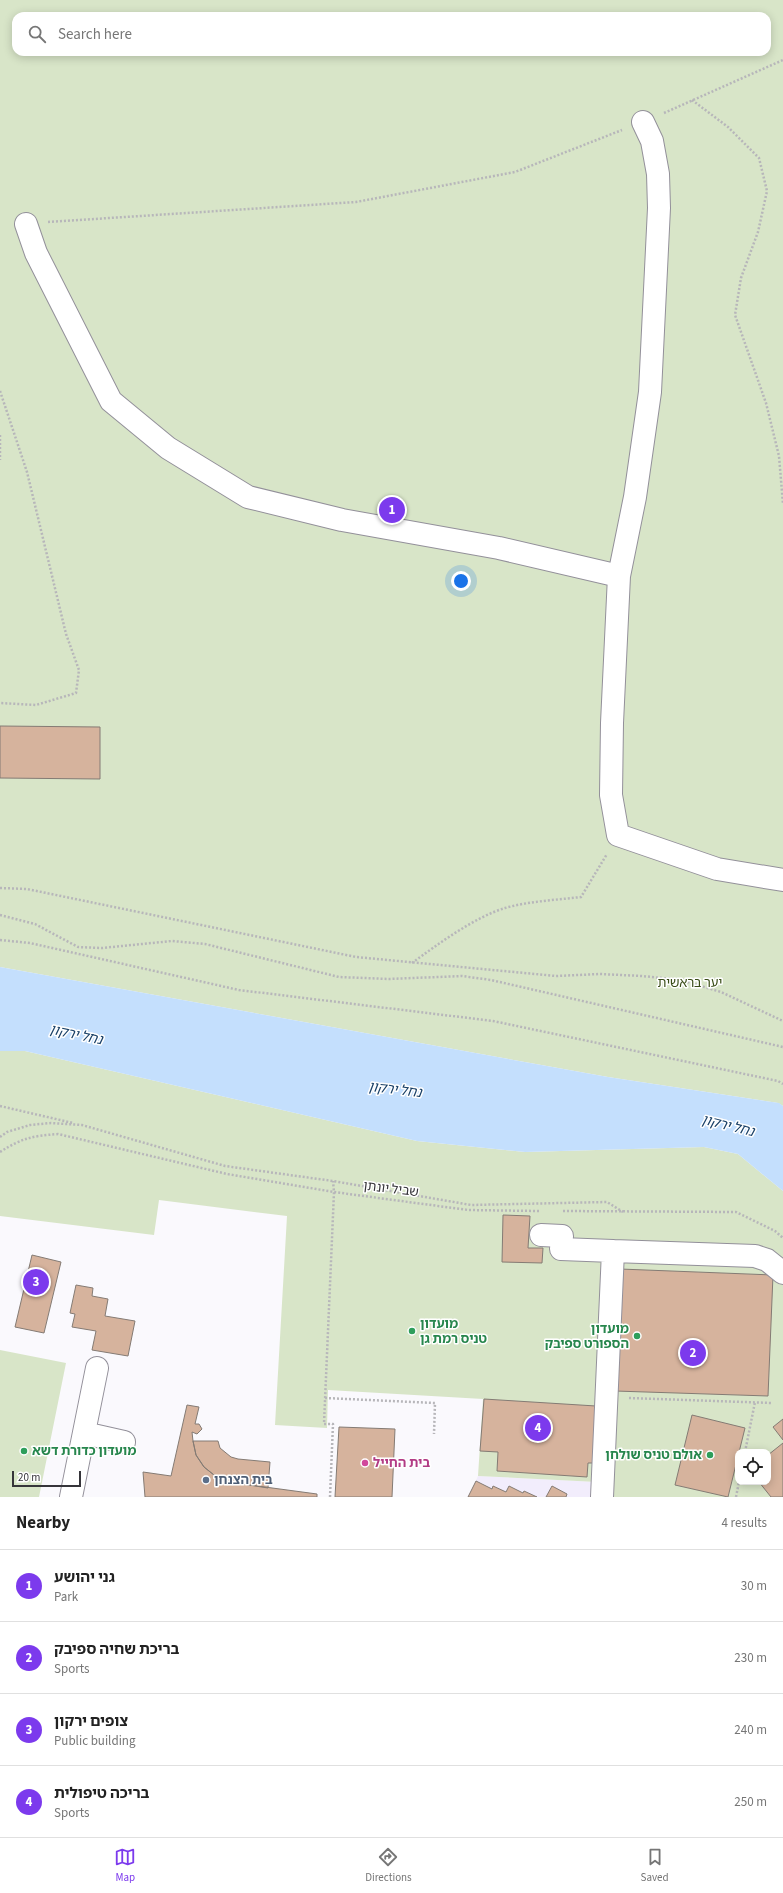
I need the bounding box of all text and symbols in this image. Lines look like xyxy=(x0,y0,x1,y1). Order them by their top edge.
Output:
search box xyxy=(12,12,771,56)
icon: search xyxy=(26,23,48,45)
text: Search here xyxy=(58,24,132,45)
pin: 1 xyxy=(379,495,405,525)
your location xyxy=(451,571,471,591)
park label: יער בראשית xyxy=(658,974,722,992)
water label: נחל ירקון xyxy=(48,1020,106,1051)
water label: נחל ירקון xyxy=(367,1077,424,1103)
water label: נחל ירקון xyxy=(700,1110,758,1143)
street label: שביל יונתן xyxy=(362,1177,420,1201)
pin: 3 xyxy=(23,1267,49,1297)
place label: מועדון טניס רמת גן xyxy=(420,1315,488,1348)
place label: מועדון הספורט ספיבק xyxy=(545,1320,629,1353)
marker: מועדון טניס רמת גן xyxy=(407,1326,417,1336)
marker: מועדון הספורט ספיבק xyxy=(632,1331,642,1341)
pin: 2 xyxy=(680,1338,706,1368)
pin: 4 xyxy=(525,1413,551,1443)
place label: מועדון כדורת דשא xyxy=(32,1442,136,1460)
marker: מועדון כדורת דשא xyxy=(19,1446,29,1456)
place label: אולם טניס שולחן xyxy=(605,1446,702,1464)
map controls xyxy=(735,1449,771,1485)
button: locate xyxy=(735,1449,771,1485)
marker: אולם טניס שולחן xyxy=(705,1450,715,1460)
place label: בית החייל xyxy=(373,1454,430,1472)
marker: בית החייל xyxy=(360,1458,370,1468)
scale bar xyxy=(12,1469,81,1488)
text: 20 m xyxy=(18,1470,40,1485)
place label: בית הצנחן xyxy=(214,1471,273,1489)
marker: בית הצנחן xyxy=(201,1475,211,1485)
text: Nearby xyxy=(16,1511,70,1535)
text: 4 results xyxy=(722,1514,767,1532)
text: גני יהושע xyxy=(54,1567,115,1588)
text: 1 xyxy=(26,1577,32,1595)
text: 30 m xyxy=(741,1577,767,1595)
text: Park xyxy=(54,1588,78,1606)
text: בריכת שחיה ספיבק xyxy=(54,1639,179,1660)
text: 2 xyxy=(26,1649,32,1667)
text: 230 m xyxy=(734,1649,767,1667)
text: Sports xyxy=(54,1660,89,1678)
text: צופים ירקון xyxy=(54,1711,128,1732)
text: 3 xyxy=(26,1721,32,1739)
text: 240 m xyxy=(734,1721,767,1739)
text: Public building xyxy=(54,1732,136,1750)
text: בריכה טיפולית xyxy=(54,1783,149,1804)
text: 4 xyxy=(26,1793,32,1811)
text: 250 m xyxy=(734,1793,767,1811)
text: Sports xyxy=(54,1804,89,1822)
tab: Map xyxy=(114,1846,136,1885)
tab: Directions xyxy=(365,1846,412,1885)
tab: Saved xyxy=(641,1846,669,1885)

